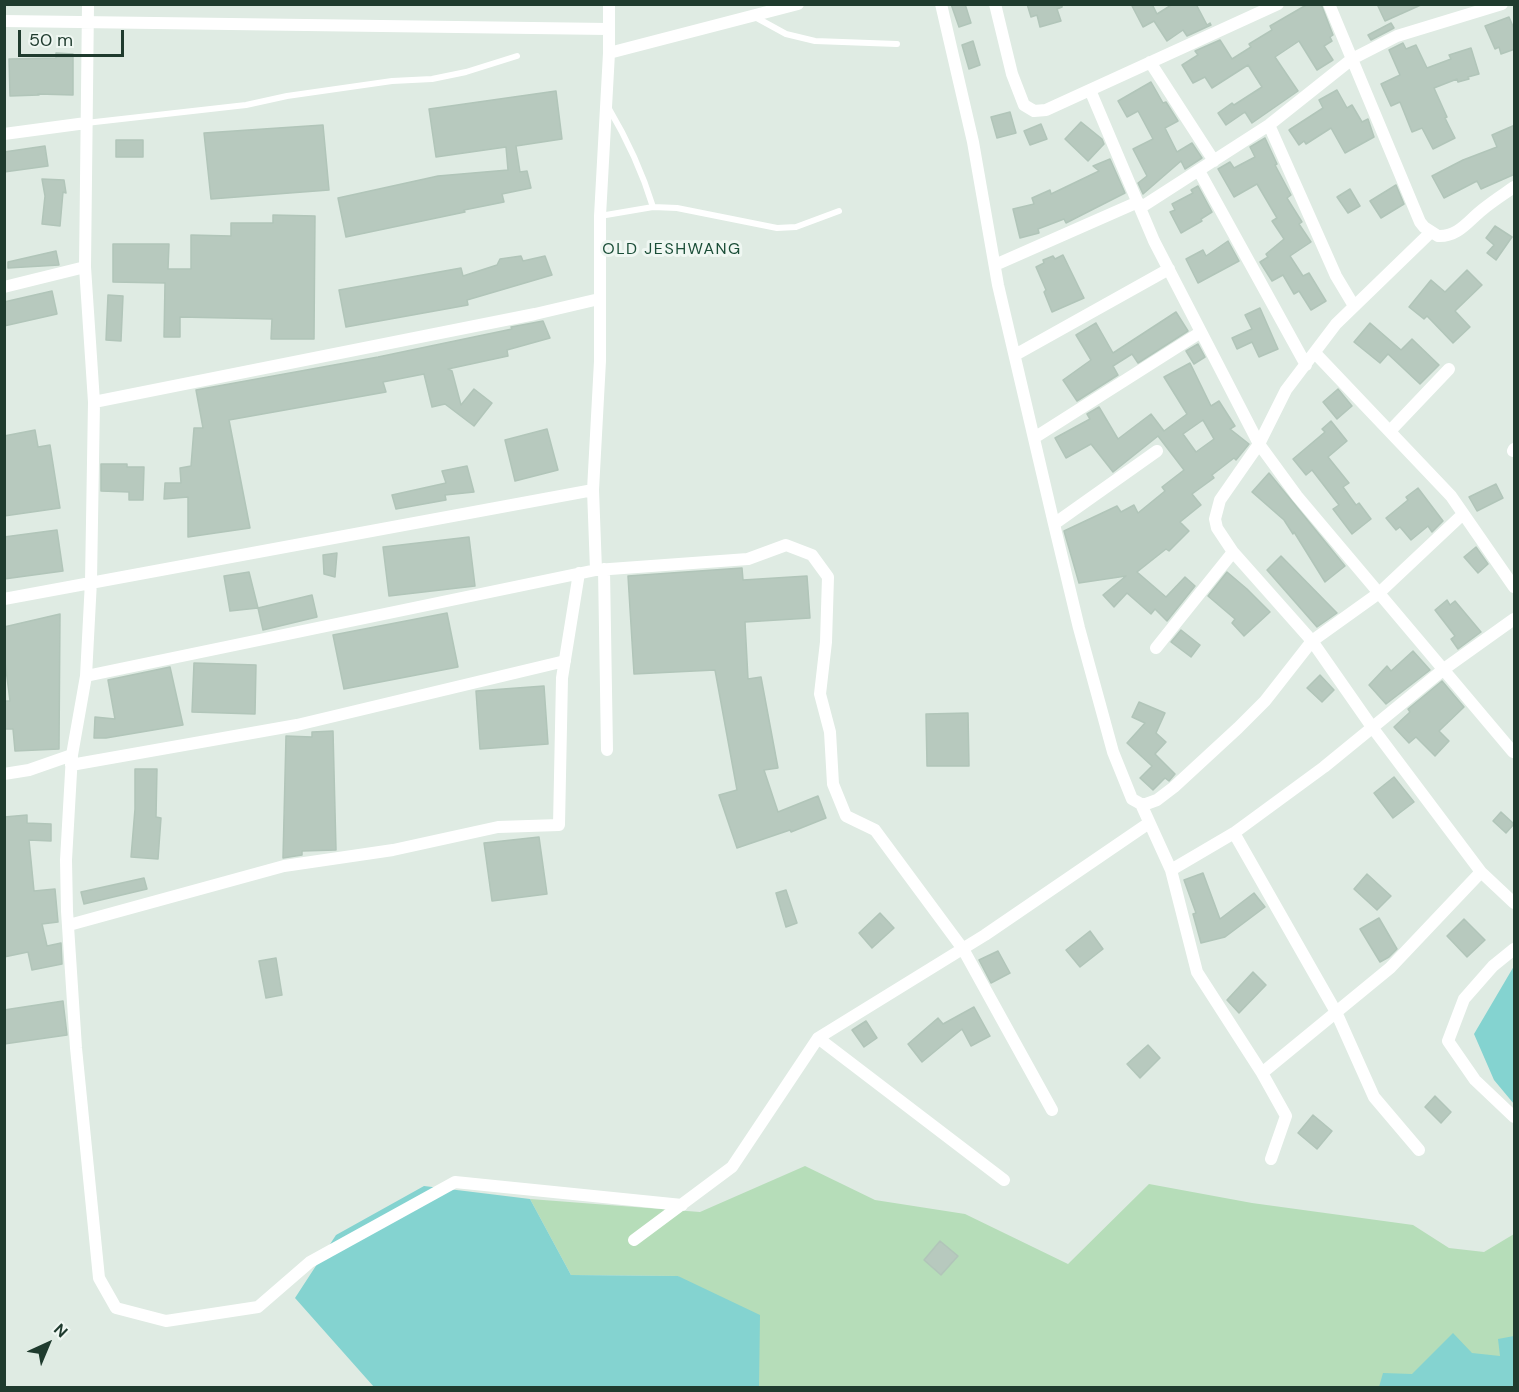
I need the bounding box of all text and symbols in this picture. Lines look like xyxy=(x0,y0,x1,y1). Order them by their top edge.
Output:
scale bar xyxy=(21,18,128,56)
text: 50 m xyxy=(29,28,73,52)
district label: OLD JESHWANG xyxy=(602,240,742,260)
north arrow xyxy=(18,1314,78,1374)
text: N xyxy=(49,1319,72,1342)

